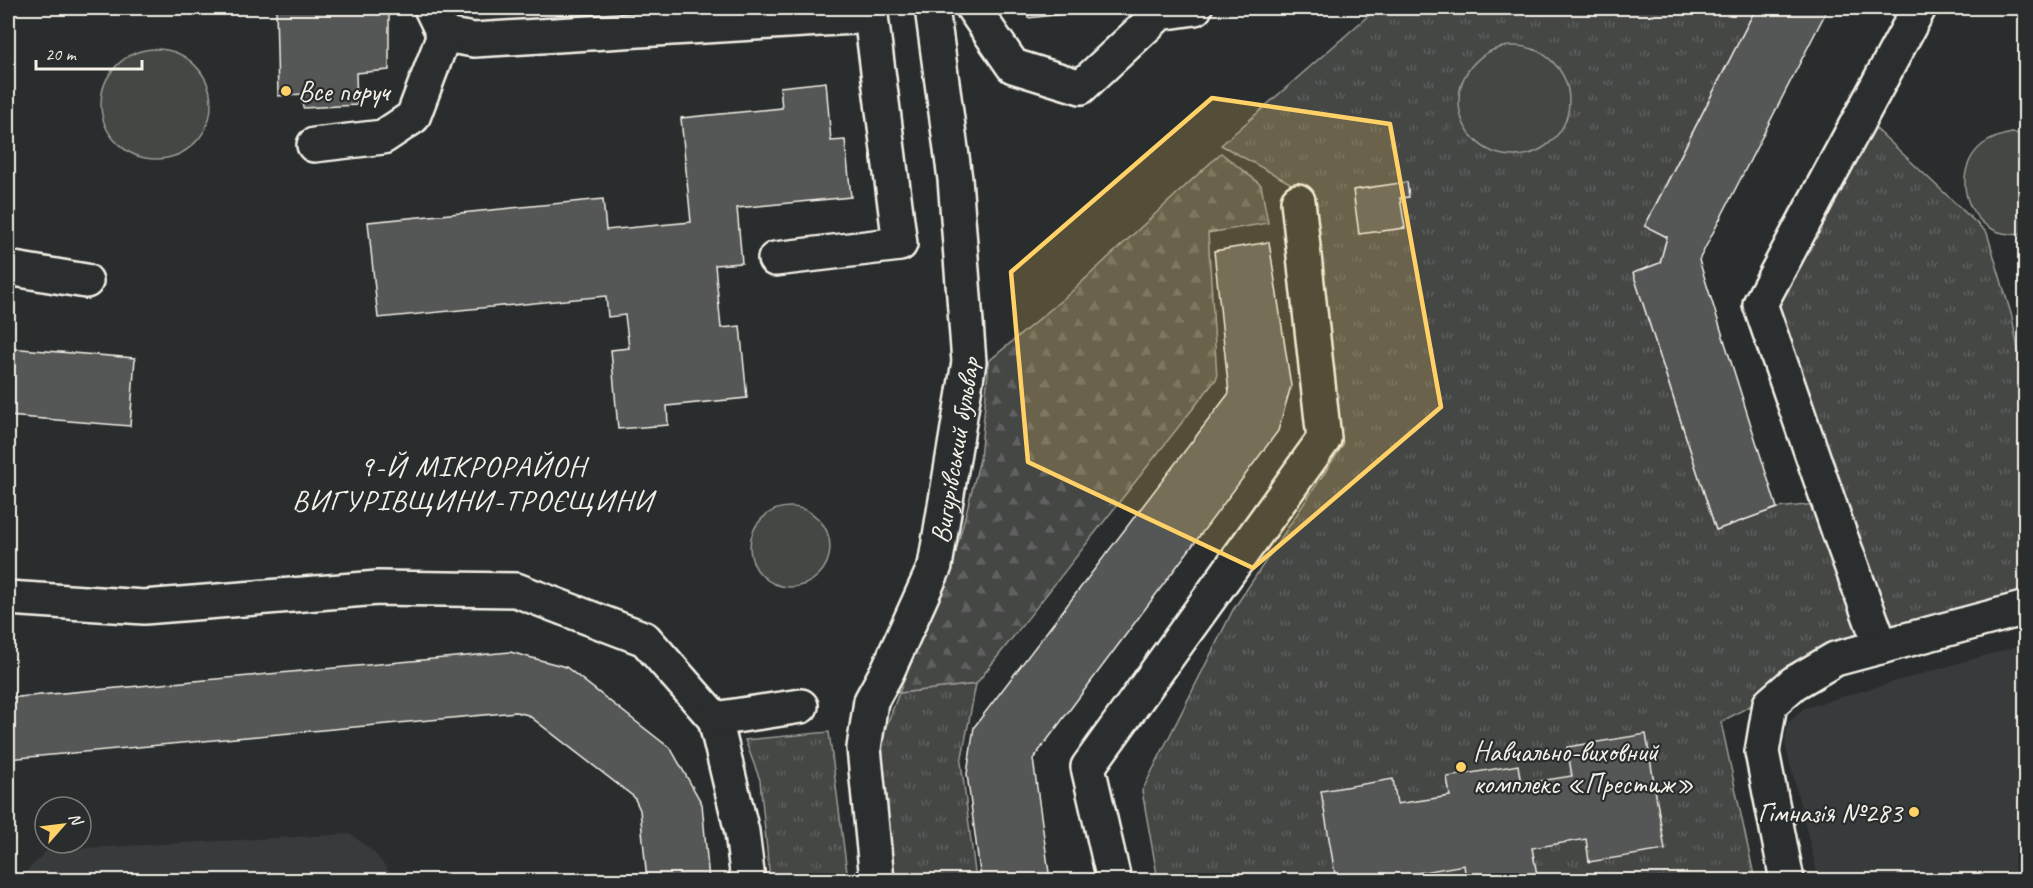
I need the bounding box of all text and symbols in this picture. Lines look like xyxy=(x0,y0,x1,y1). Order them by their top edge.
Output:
scale bar xyxy=(36,33,142,71)
text: 20 m xyxy=(45,43,78,65)
place label: Все поруч xyxy=(298,74,392,109)
marker: Все поруч xyxy=(279,84,293,98)
street label: Вигурівський бульвар xyxy=(922,353,987,546)
district label: 9-Й МІКРОРАЙОН ВИГУРІВЩИНИ-ТРОЄЩИНИ xyxy=(292,447,657,519)
place label: Навчально-виховний комплекс «Престиж» xyxy=(1473,734,1694,801)
marker: Навчально-виховний комплекс «Престиж» xyxy=(1454,760,1468,774)
north arrow xyxy=(33,795,93,855)
place label: Гімназія №283 xyxy=(1758,795,1904,830)
marker: Гімназія №283 xyxy=(1907,805,1921,819)
text: N xyxy=(64,809,88,830)

